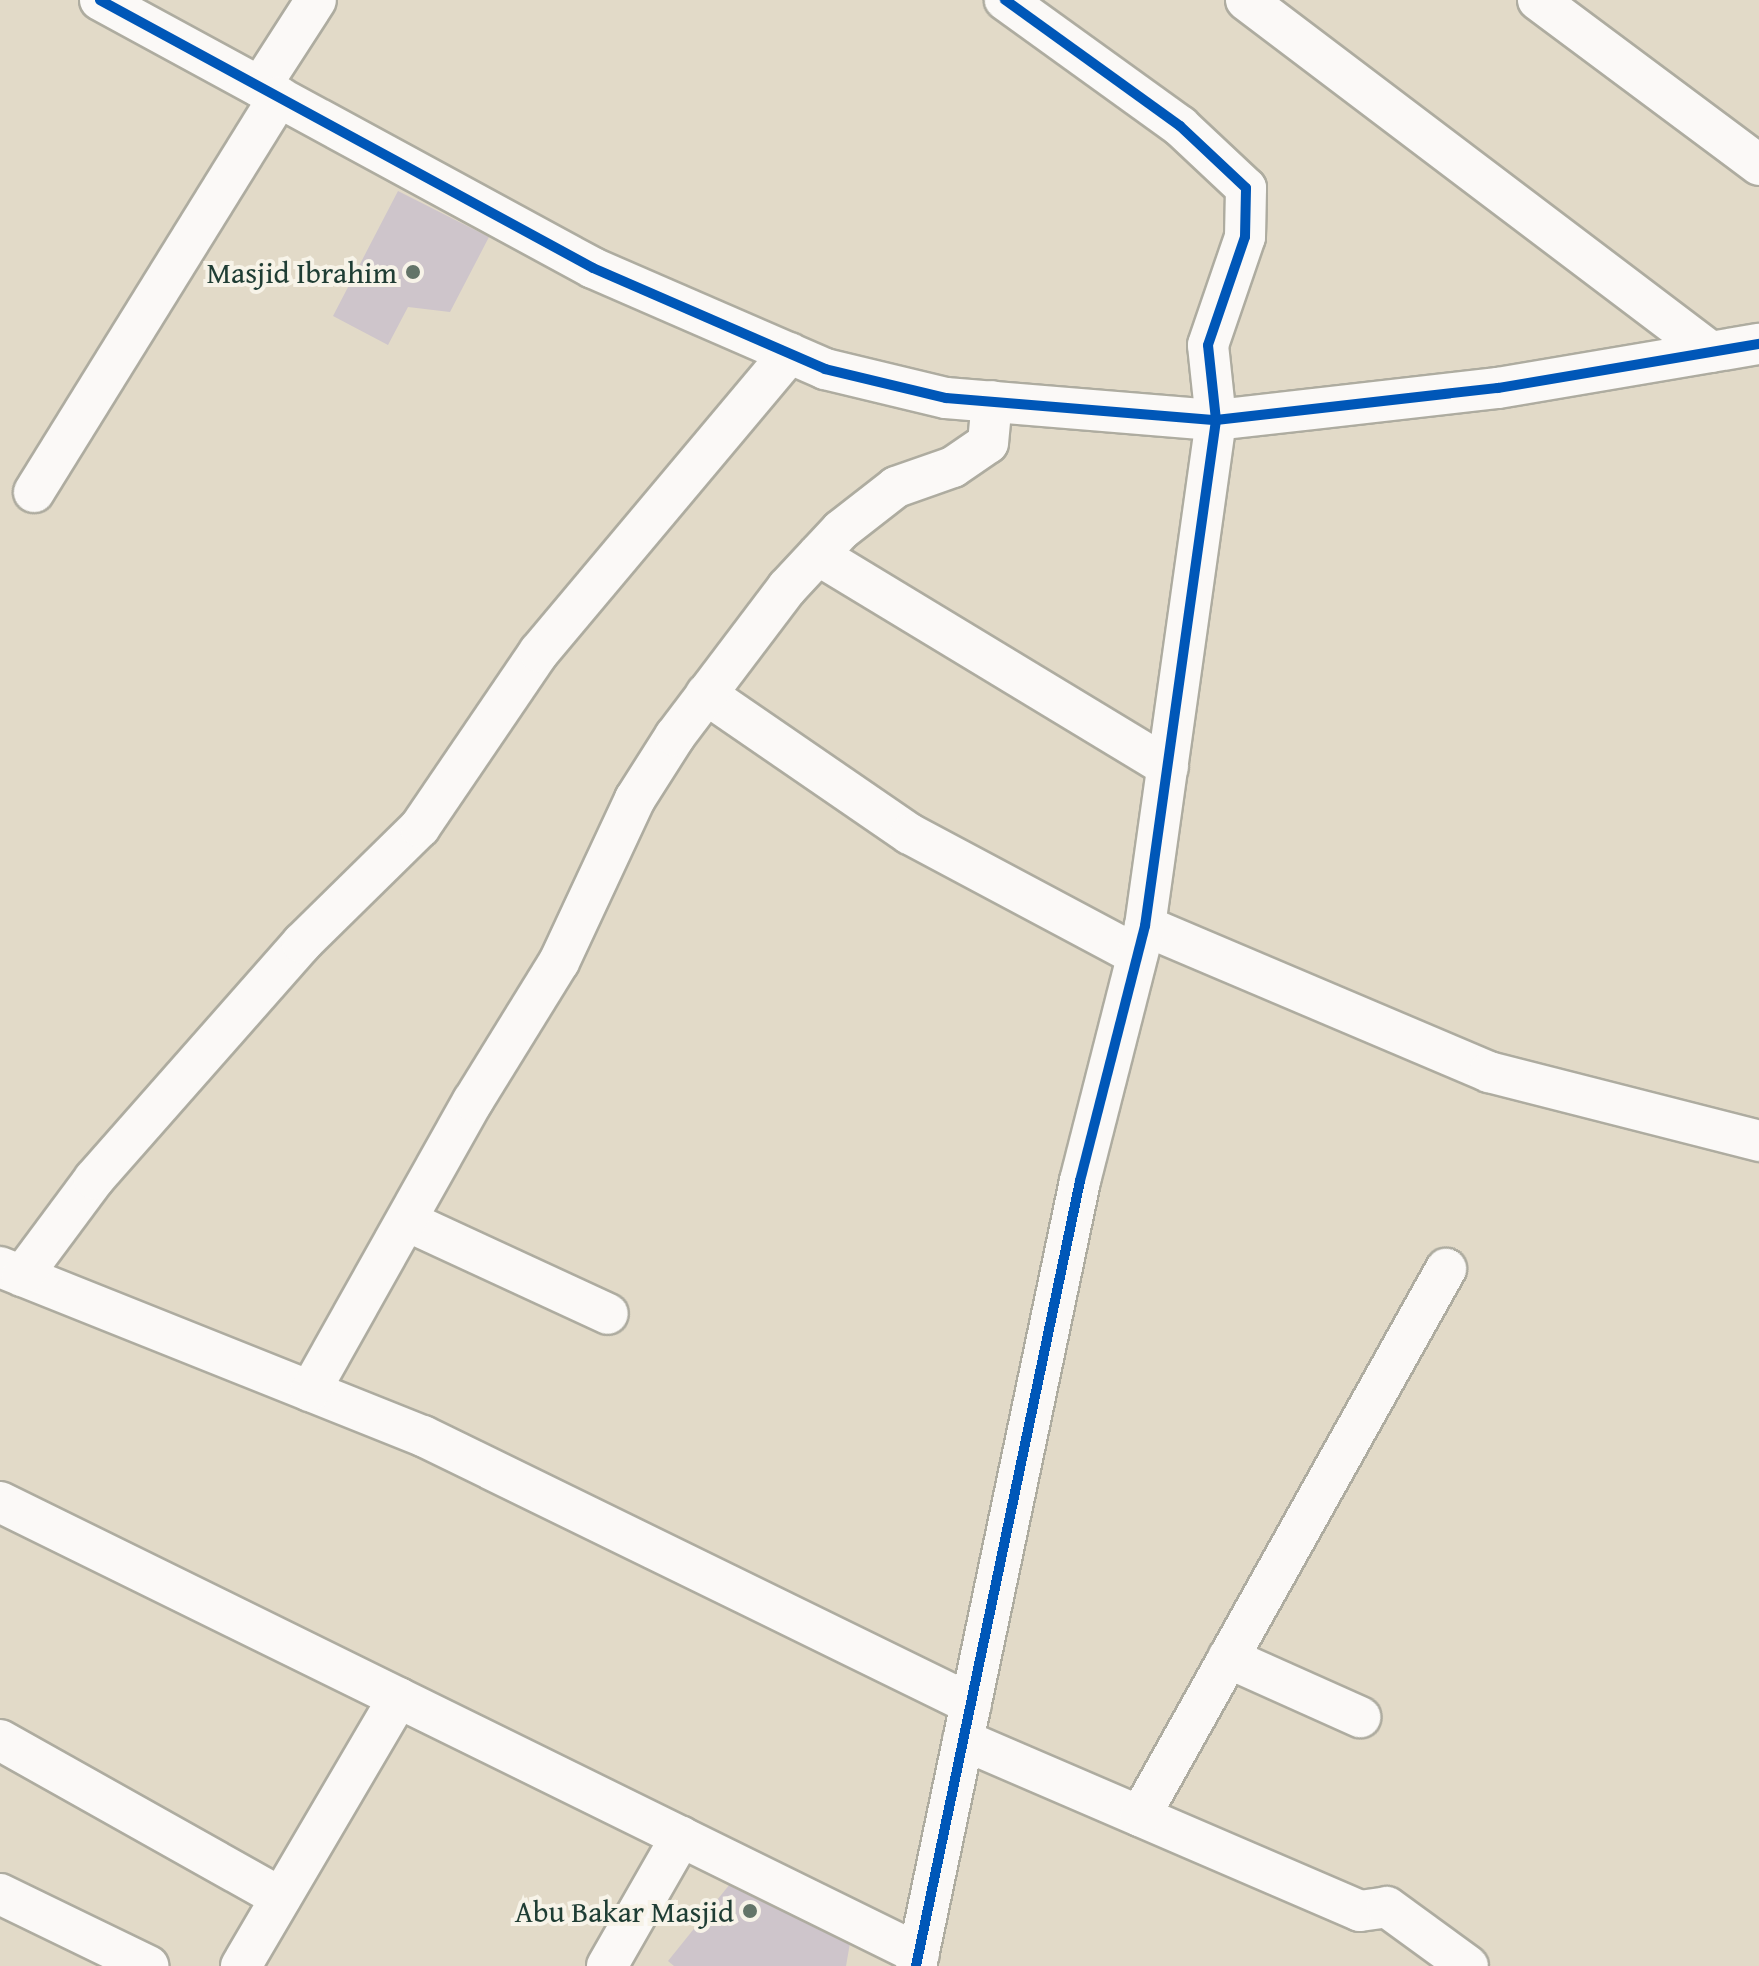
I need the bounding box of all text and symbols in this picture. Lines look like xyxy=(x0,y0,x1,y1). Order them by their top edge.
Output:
place label: Masjid Ibrahim xyxy=(206,254,397,290)
marker: Masjid Ibrahim xyxy=(404,263,422,281)
place label: Abu Bakar Masjid xyxy=(515,1893,734,1929)
marker: Abu Bakar Masjid xyxy=(741,1902,759,1920)

